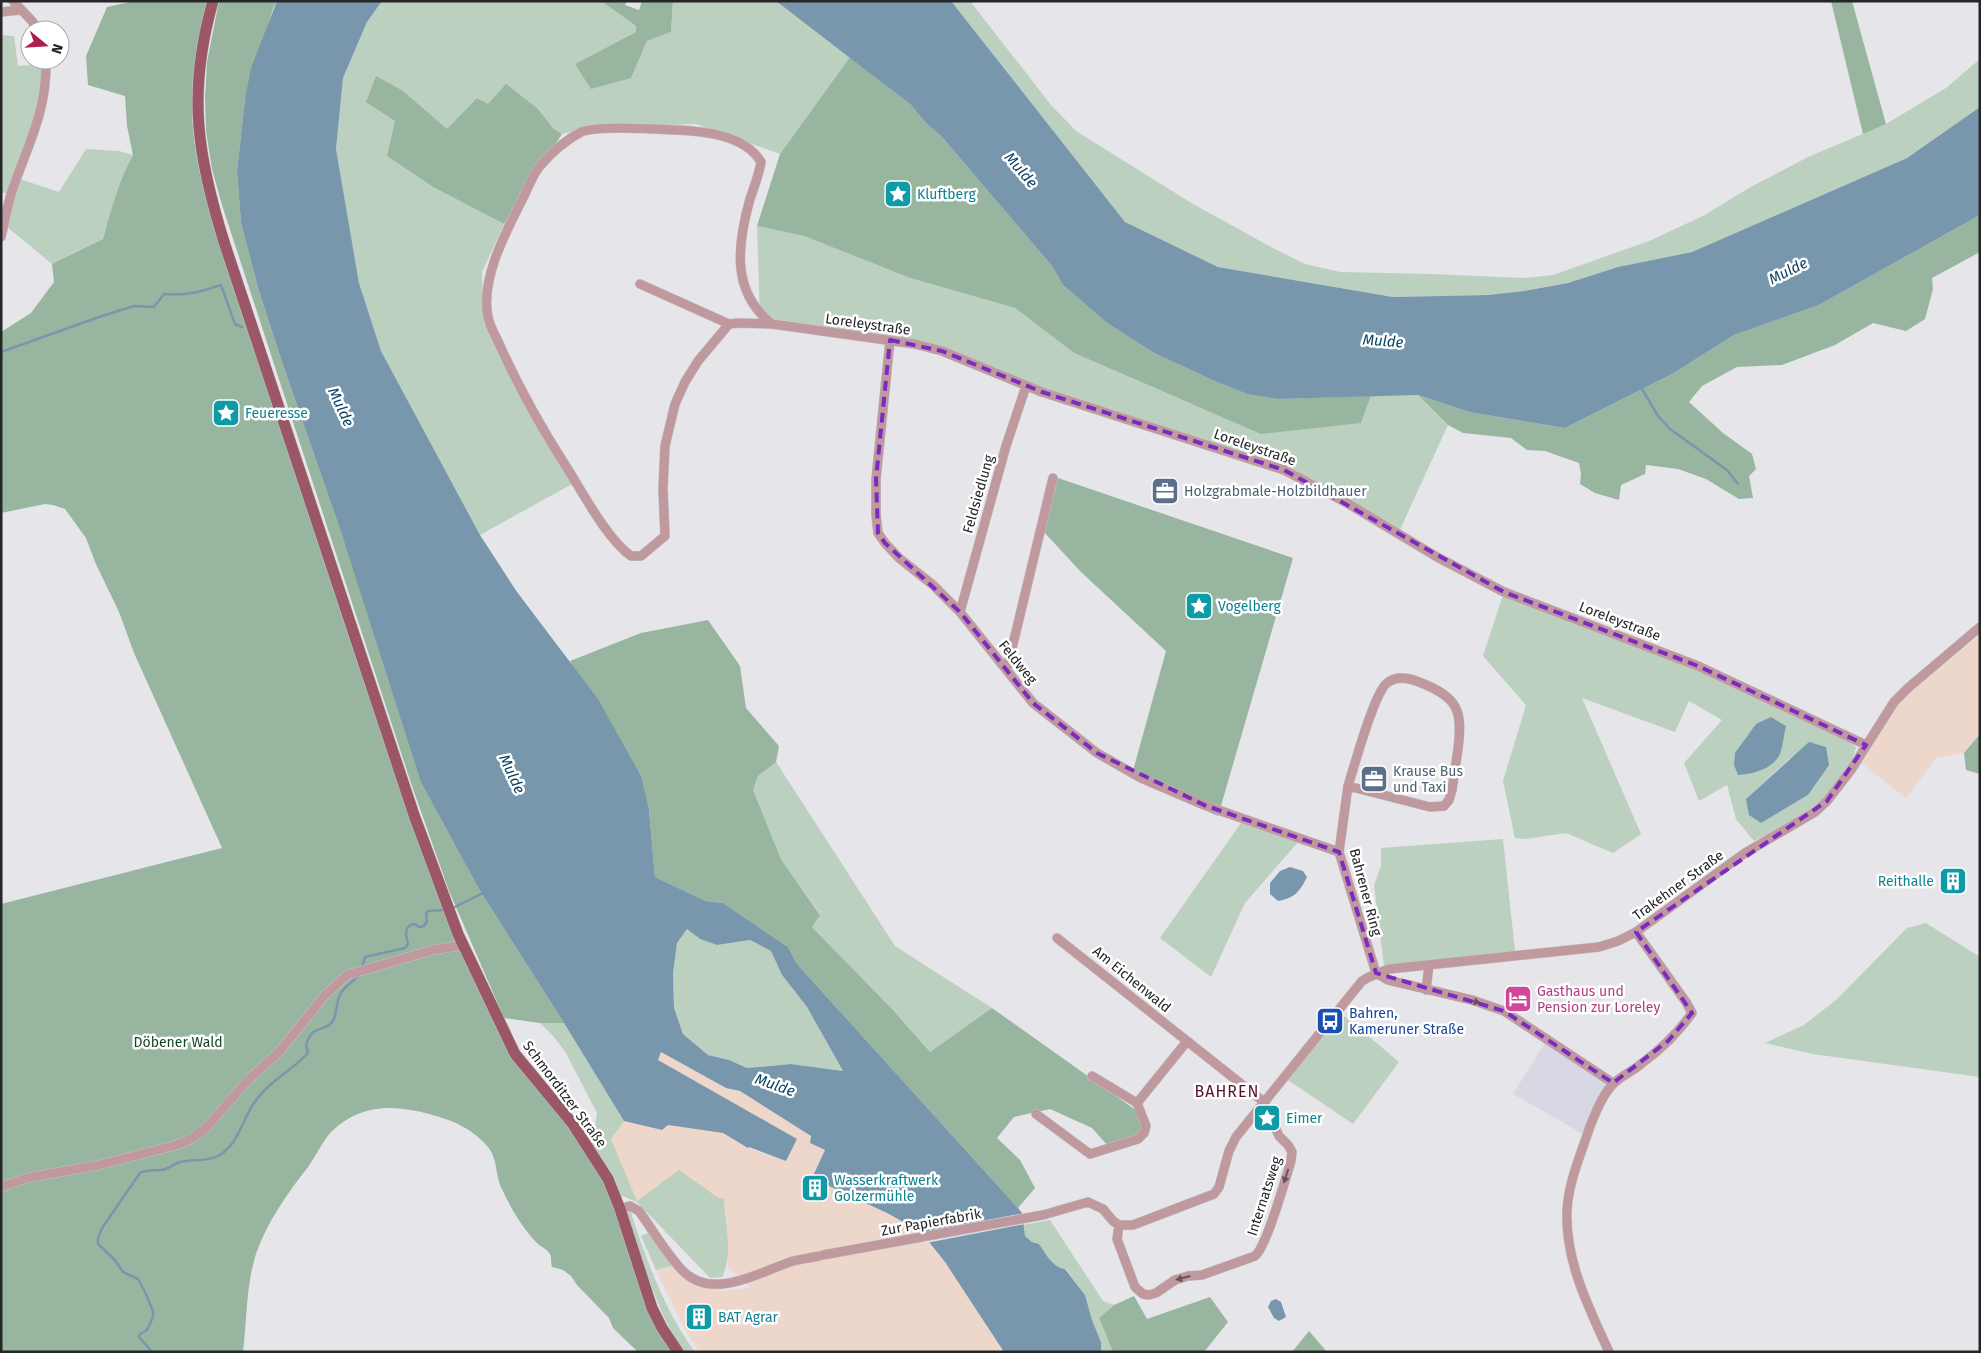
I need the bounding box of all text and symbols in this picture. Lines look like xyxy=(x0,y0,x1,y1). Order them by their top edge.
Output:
north arrow xyxy=(20,20,70,70)
text: N xyxy=(47,42,66,56)
water label: Mulde xyxy=(1001,149,1041,192)
place icon: Kluftberg xyxy=(883,179,913,209)
place label: Kluftberg xyxy=(917,186,976,203)
water label: Mulde xyxy=(1766,254,1811,288)
street label: Loreleystraße xyxy=(824,310,912,339)
water label: Mulde xyxy=(1362,331,1404,351)
water label: Mulde xyxy=(324,385,358,430)
place icon: Feueresse xyxy=(211,398,241,428)
place label: Feueresse xyxy=(245,405,308,422)
street label: Loreleystraße xyxy=(1211,425,1298,469)
street label: Feldsiedlung xyxy=(959,452,998,535)
office icon: Holzgrabmale-Holzbildhauer xyxy=(1150,476,1180,506)
place label: Holzgrabmale-Holzbildhauer xyxy=(1184,483,1367,500)
place icon: Vogelberg xyxy=(1184,591,1214,621)
place label: Vogelberg xyxy=(1218,598,1282,615)
street label: Loreleystraße xyxy=(1577,598,1663,645)
street label: Feldweg xyxy=(995,637,1041,688)
water label: Mulde xyxy=(495,752,529,797)
place label: Krause Bus und Taxi xyxy=(1393,763,1463,796)
office icon: Krause Bus und Taxi xyxy=(1359,764,1389,794)
street label: Bahrener Ring xyxy=(1346,847,1386,938)
street label: Trakehner Straße xyxy=(1629,847,1727,924)
building icon: Reithalle xyxy=(1938,866,1968,896)
place label: Reithalle xyxy=(1878,873,1934,890)
street label: Am Eichenwald xyxy=(1089,943,1174,1016)
place label: Gasthaus und Pension zur Loreley xyxy=(1537,983,1660,1016)
hotel icon: Gasthaus und Pension zur Loreley xyxy=(1503,984,1533,1014)
one-way arrow xyxy=(1466,997,1481,1005)
place label: Bahren, Kameruner Straße xyxy=(1349,1005,1464,1038)
bus stop icon: Bahren, Kameruner Straße xyxy=(1315,1006,1345,1036)
park label: Döbener Wald xyxy=(133,1034,223,1051)
street label: Schmorditzer Straße xyxy=(519,1038,610,1151)
water label: Mulde xyxy=(753,1070,798,1100)
district label: BAHREN xyxy=(1195,1082,1259,1101)
place icon: Eimer xyxy=(1252,1103,1282,1133)
place label: Eimer xyxy=(1286,1110,1323,1127)
street label: Internatsweg xyxy=(1244,1154,1286,1238)
one-way arrow xyxy=(1282,1169,1289,1184)
place label: Wasserkraftwerk Golzermühle xyxy=(834,1172,939,1205)
building icon: Wasserkraftwerk Golzermühle xyxy=(800,1173,830,1203)
street label: Zur Papierfabrik xyxy=(880,1205,983,1240)
one-way arrow xyxy=(1175,1274,1190,1282)
building icon: BAT Agrar xyxy=(684,1302,714,1332)
place label: BAT Agrar xyxy=(718,1309,779,1326)

